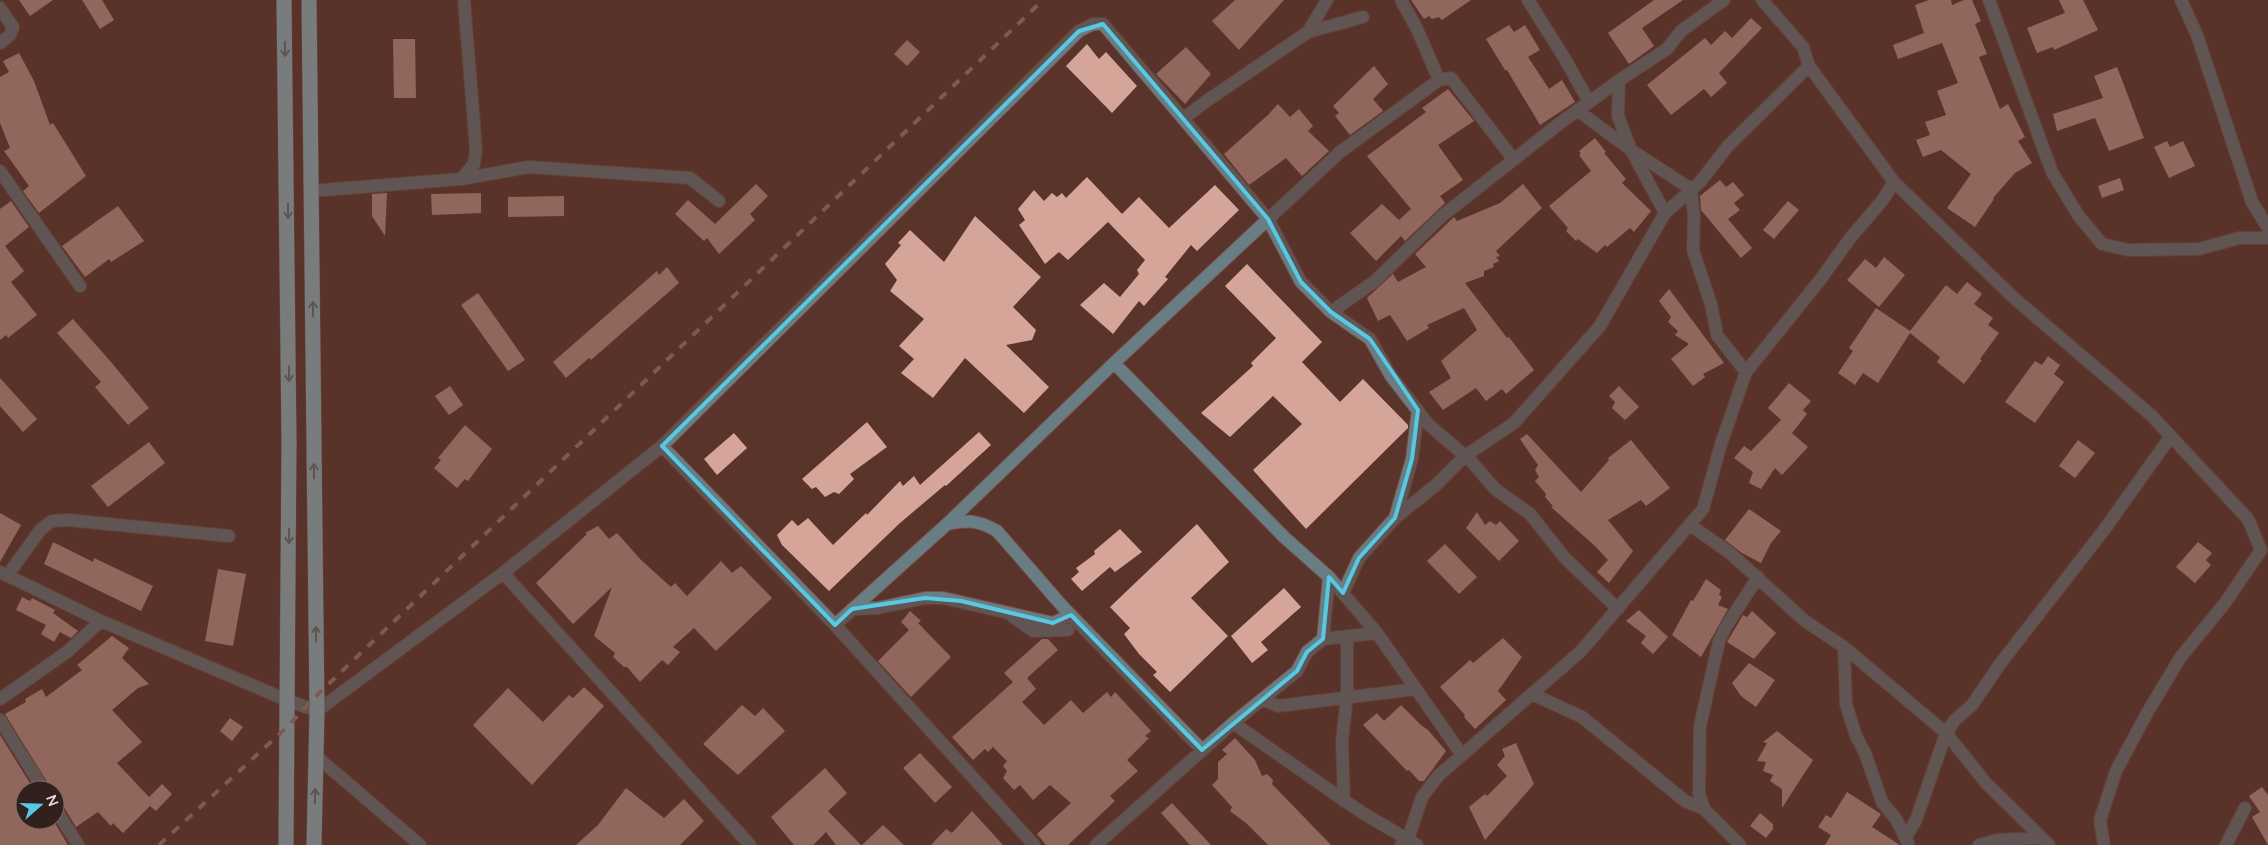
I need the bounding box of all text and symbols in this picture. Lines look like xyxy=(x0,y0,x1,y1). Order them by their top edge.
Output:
one-way arrow xyxy=(280,40,290,56)
one-way arrow xyxy=(283,202,293,219)
one-way arrow xyxy=(308,301,318,318)
one-way arrow xyxy=(284,365,294,381)
one-way arrow xyxy=(309,464,319,480)
one-way arrow xyxy=(284,528,294,544)
one-way arrow xyxy=(311,626,321,642)
north arrow xyxy=(15,780,65,830)
one-way arrow xyxy=(310,789,320,805)
text: N xyxy=(43,792,63,808)

